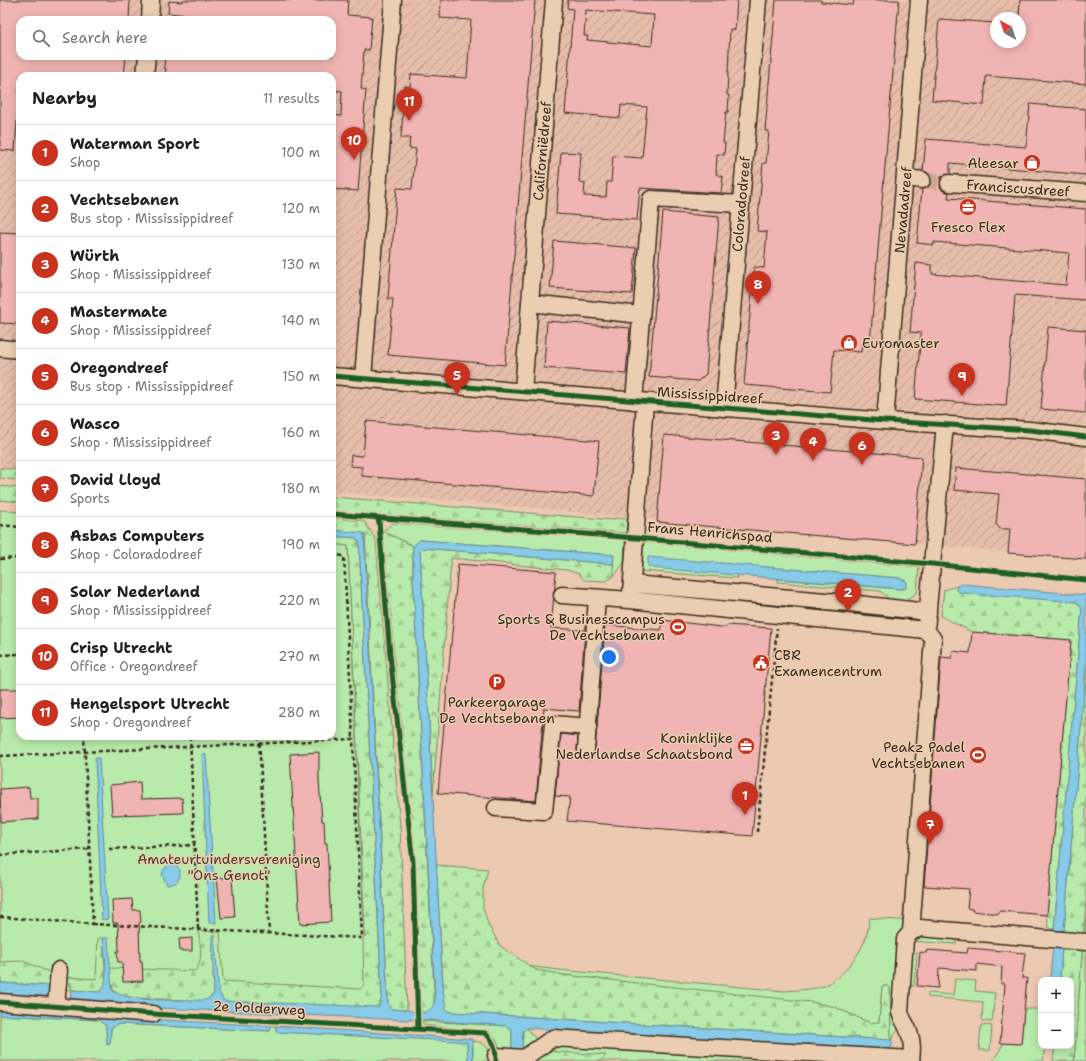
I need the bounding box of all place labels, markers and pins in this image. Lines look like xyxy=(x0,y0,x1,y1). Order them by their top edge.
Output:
pin: 11 xyxy=(396,88,422,121)
pin: 10 xyxy=(341,127,367,160)
shop icon: Aleesar xyxy=(1022,153,1042,173)
place label: Aleesar xyxy=(967,154,1019,172)
office icon: Fresco Flex xyxy=(958,197,978,217)
place label: Fresco Flex xyxy=(931,218,1005,236)
pin: 8 xyxy=(745,271,771,304)
shop icon: Euromaster xyxy=(839,333,859,353)
place label: Euromaster xyxy=(862,334,940,352)
pin: 5 xyxy=(444,362,470,395)
pin: 9 xyxy=(949,363,975,396)
pin: 3 xyxy=(763,422,789,455)
pin: 4 xyxy=(800,428,826,461)
pin: 6 xyxy=(849,432,875,465)
pin: 2 xyxy=(835,579,861,612)
place label: Sports & Businesscampus De Vechtsebanen xyxy=(497,610,665,644)
sports icon: Sports & Businesscampus De Vechtsebanen xyxy=(668,617,688,637)
place label: CBR Examencentrum xyxy=(774,646,882,680)
public building icon: CBR Examencentrum xyxy=(751,653,771,673)
parking icon: Parkeergarage De Vechtsebanen xyxy=(487,672,507,692)
place label: Parkeergarage De Vechtsebanen xyxy=(439,693,555,727)
place label: Koninklijke Nederlandse Schaatsbond xyxy=(555,729,733,763)
office icon: Koninklijke Nederlandse Schaatsbond xyxy=(736,736,756,756)
place label: Peakz Padel Vechtsebanen xyxy=(871,738,966,772)
sports icon: Peakz Padel Vechtsebanen xyxy=(968,745,988,765)
pin: 1 xyxy=(732,782,758,815)
pin: 7 xyxy=(917,811,943,844)

